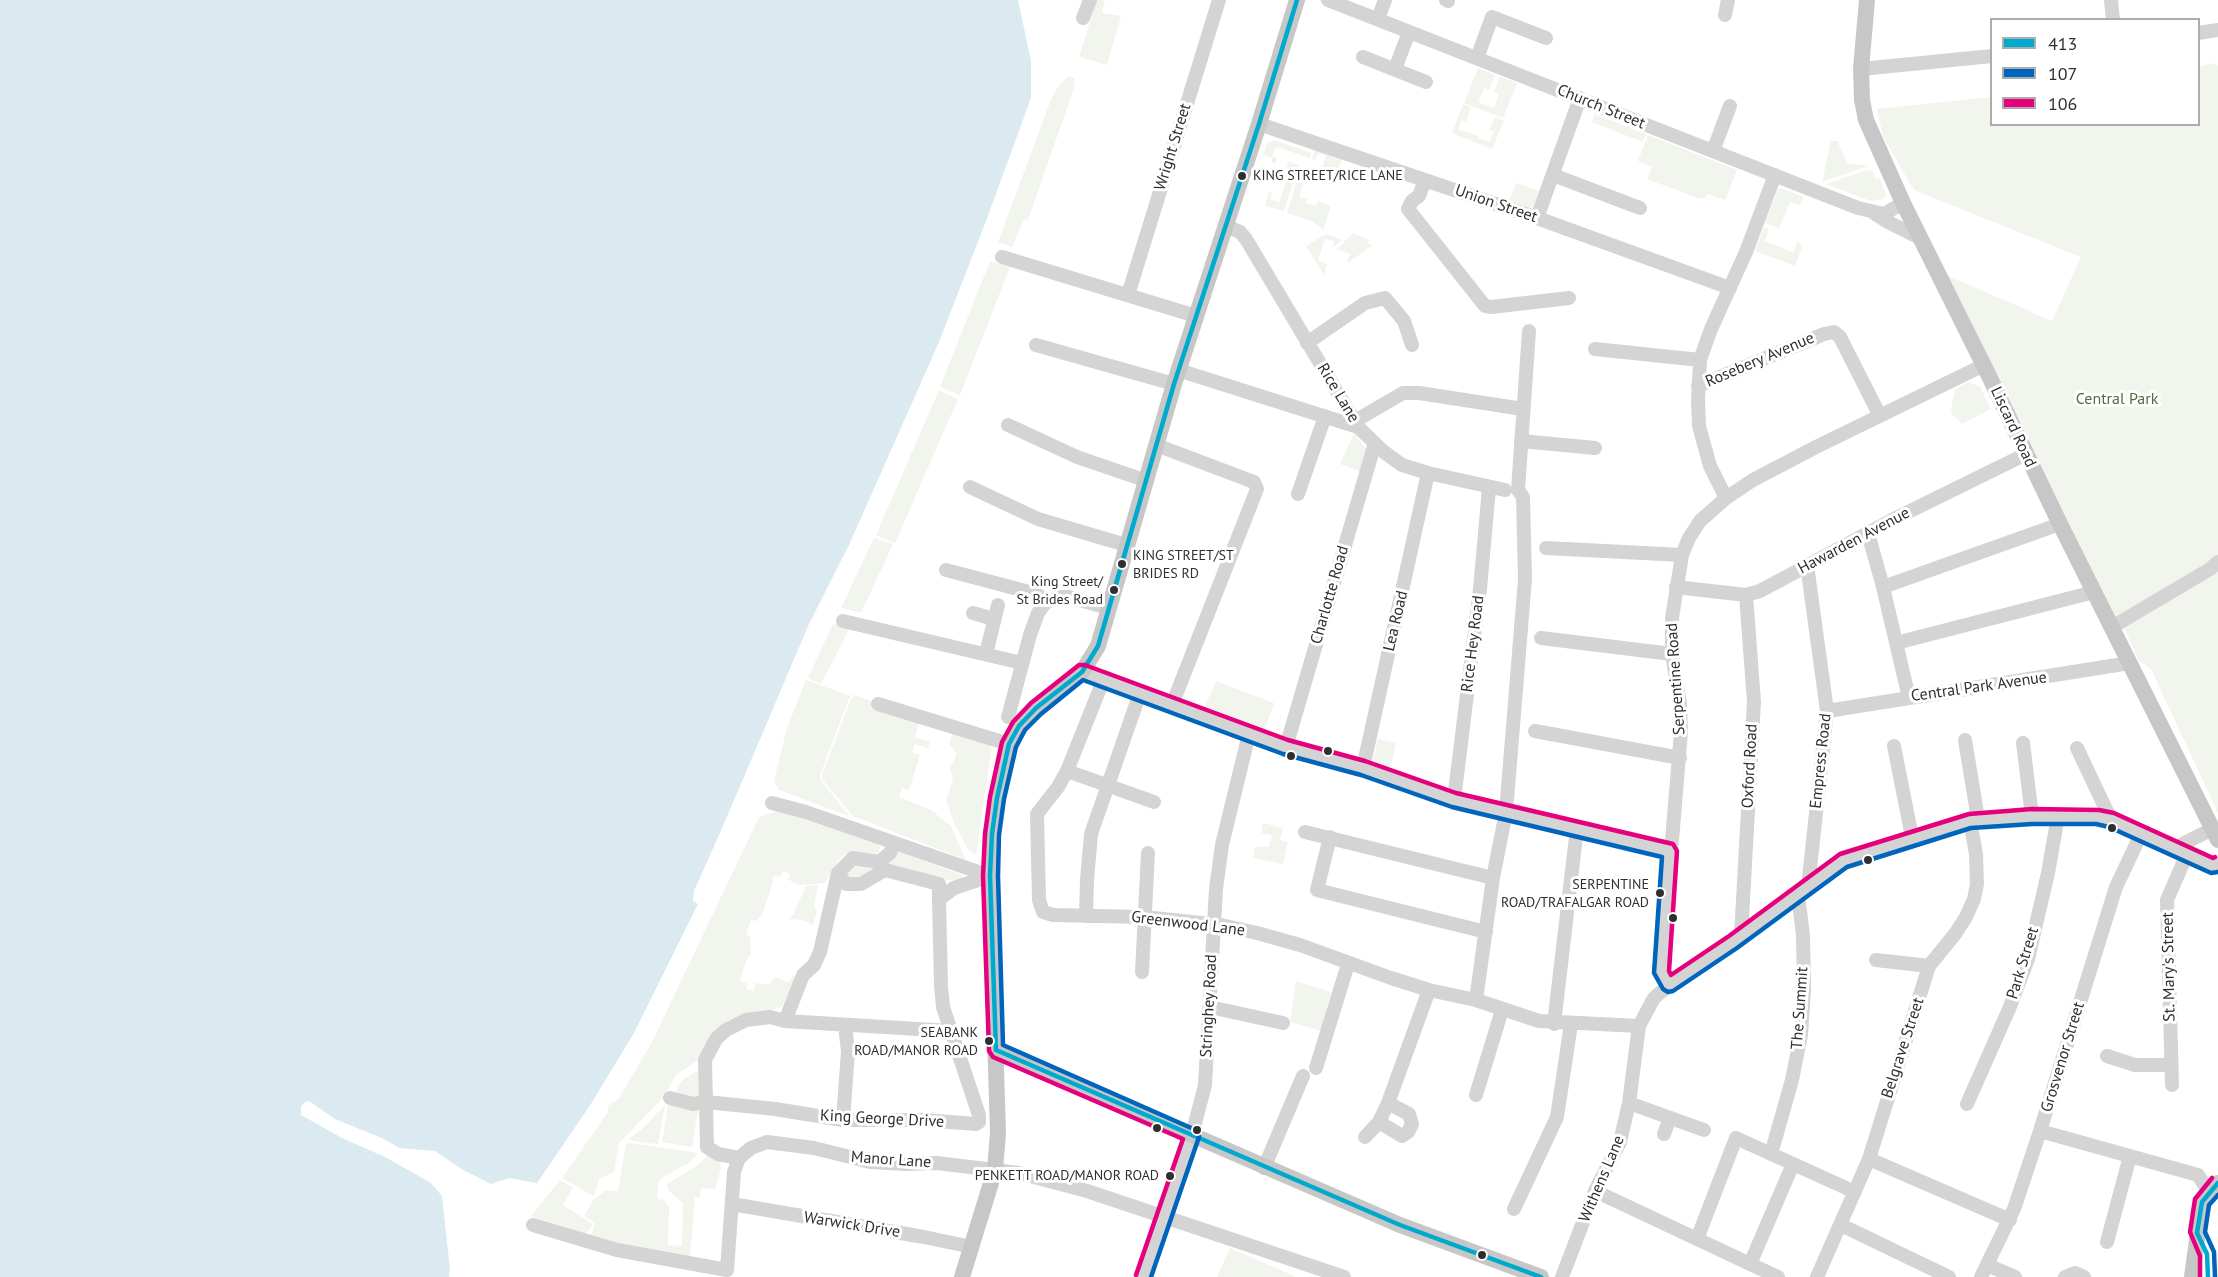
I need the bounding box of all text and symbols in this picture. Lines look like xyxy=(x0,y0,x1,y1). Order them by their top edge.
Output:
legend xyxy=(1990,18,2200,126)
text: 413 xyxy=(2048,32,2077,55)
text: 107 xyxy=(2048,62,2077,85)
street label: Church Street xyxy=(1554,81,1648,133)
text: 106 xyxy=(2048,92,2077,115)
street label: Wright Street xyxy=(1151,101,1195,193)
place label: KING STREET/RICE LANE xyxy=(1253,168,1403,184)
marker: KING STREET/RICE LANE xyxy=(1236,170,1248,182)
street label: Union Street xyxy=(1452,181,1540,227)
street label: Rosebery Avenue xyxy=(1703,328,1817,392)
street label: Rice Lane xyxy=(1313,360,1363,426)
street label: Liscard Road xyxy=(1986,384,2040,470)
park label: Central Park xyxy=(2076,389,2158,409)
street label: Hawarden Avenue xyxy=(1795,504,1913,578)
street label: Charlotte Road xyxy=(1307,544,1353,646)
place label: KING STREET/ST BRIDES RD xyxy=(1133,548,1234,580)
marker: KING STREET/ST BRIDES RD xyxy=(1116,558,1128,570)
place label: King Street/ St Brides Road xyxy=(1016,574,1103,606)
marker: King Street/ St Brides Road xyxy=(1108,584,1120,596)
street label: Lea Road xyxy=(1380,589,1412,653)
street label: Rice Hey Road xyxy=(1458,595,1488,693)
street label: Serpentine Road xyxy=(1663,622,1689,736)
street label: Central Park Avenue xyxy=(1910,668,2048,706)
street label: Empress Road xyxy=(1806,713,1836,809)
street label: Oxford Road xyxy=(1738,723,1762,809)
unlabelled marker xyxy=(1322,745,1334,757)
unlabelled marker xyxy=(1285,750,1297,762)
unlabelled marker xyxy=(2106,822,2118,834)
unlabelled marker xyxy=(1862,854,1874,866)
place label: SERPENTINE ROAD/TRAFALGAR ROAD xyxy=(1501,877,1649,910)
marker: SERPENTINE ROAD/TRAFALGAR ROAD xyxy=(1654,887,1666,899)
street label: Greenwood Lane xyxy=(1130,907,1246,941)
unlabelled marker xyxy=(1667,912,1679,924)
street label: St. Mary's Street xyxy=(2158,912,2180,1022)
street label: Park Street xyxy=(2003,925,2043,1001)
street label: Stringhey Road xyxy=(1197,954,1221,1058)
street label: The Summit xyxy=(1788,966,1812,1050)
street label: Belgrave Street xyxy=(1878,995,1928,1101)
street label: Grosvenor Street xyxy=(2037,1000,2089,1114)
place label: SEABANK ROAD/MANOR ROAD xyxy=(854,1025,978,1058)
marker: SEABANK ROAD/MANOR ROAD xyxy=(983,1035,995,1047)
street label: King George Drive xyxy=(819,1106,945,1132)
unlabelled marker xyxy=(1151,1122,1163,1134)
unlabelled marker xyxy=(1191,1124,1203,1136)
street label: Withens Lane xyxy=(1575,1133,1629,1225)
street label: Manor Lane xyxy=(850,1148,932,1172)
place label: PENKETT ROAD/MANOR ROAD xyxy=(975,1168,1159,1184)
marker: PENKETT ROAD/MANOR ROAD xyxy=(1164,1170,1176,1182)
street label: Warwick Drive xyxy=(803,1208,901,1242)
unlabelled marker xyxy=(1476,1249,1488,1261)

